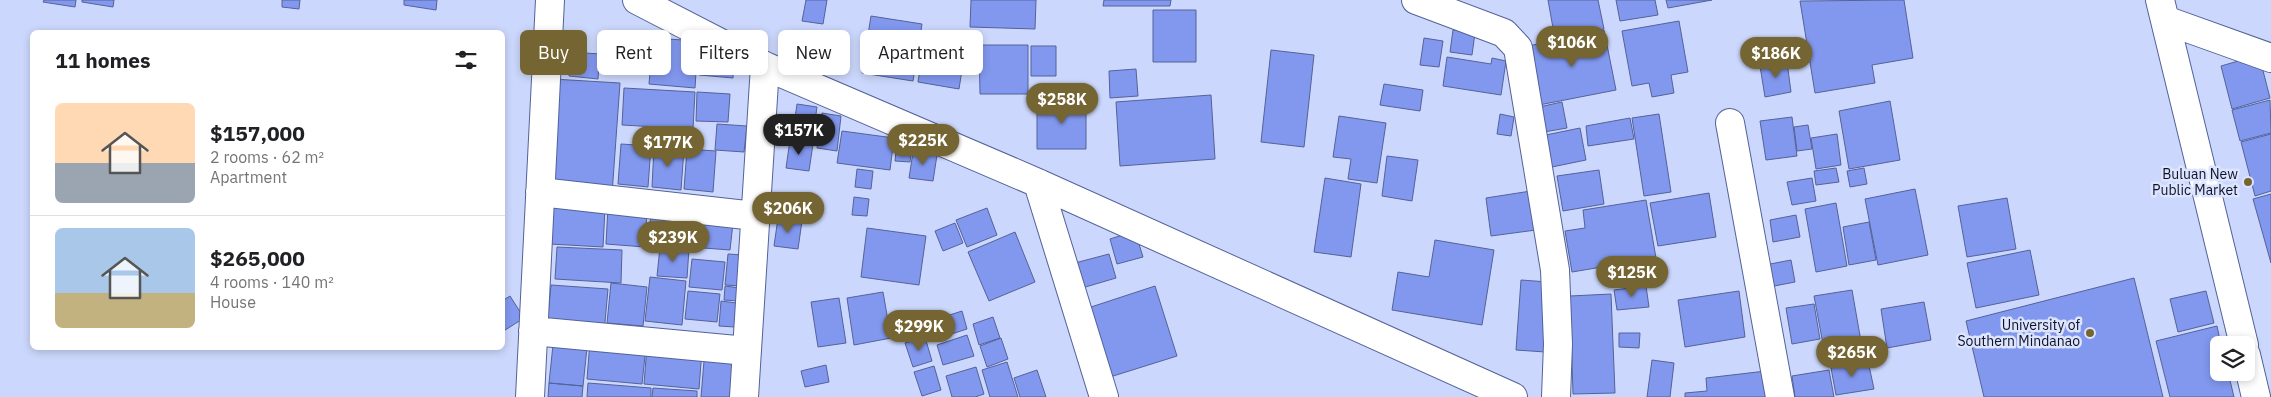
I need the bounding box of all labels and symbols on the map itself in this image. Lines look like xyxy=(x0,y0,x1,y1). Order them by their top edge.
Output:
pin: $106K xyxy=(1537,26,1607,68)
pin: $186K xyxy=(1741,36,1811,79)
pin: $258K xyxy=(1027,82,1097,125)
pin: $157K xyxy=(764,114,834,156)
pin: $225K xyxy=(888,124,958,166)
pin: $177K xyxy=(633,126,703,168)
place label: Buluan New Public Market xyxy=(2152,165,2238,199)
marker: Buluan New Public Market xyxy=(2242,176,2254,188)
pin: $206K xyxy=(753,192,823,234)
pin: $239K xyxy=(638,220,708,263)
pin: $125K xyxy=(1597,256,1667,298)
pin: $299K xyxy=(884,310,954,352)
place label: University of Southern Mindanao xyxy=(1957,316,2080,350)
marker: University of Southern Mindanao xyxy=(2084,327,2096,339)
pin: $265K xyxy=(1817,336,1887,378)

